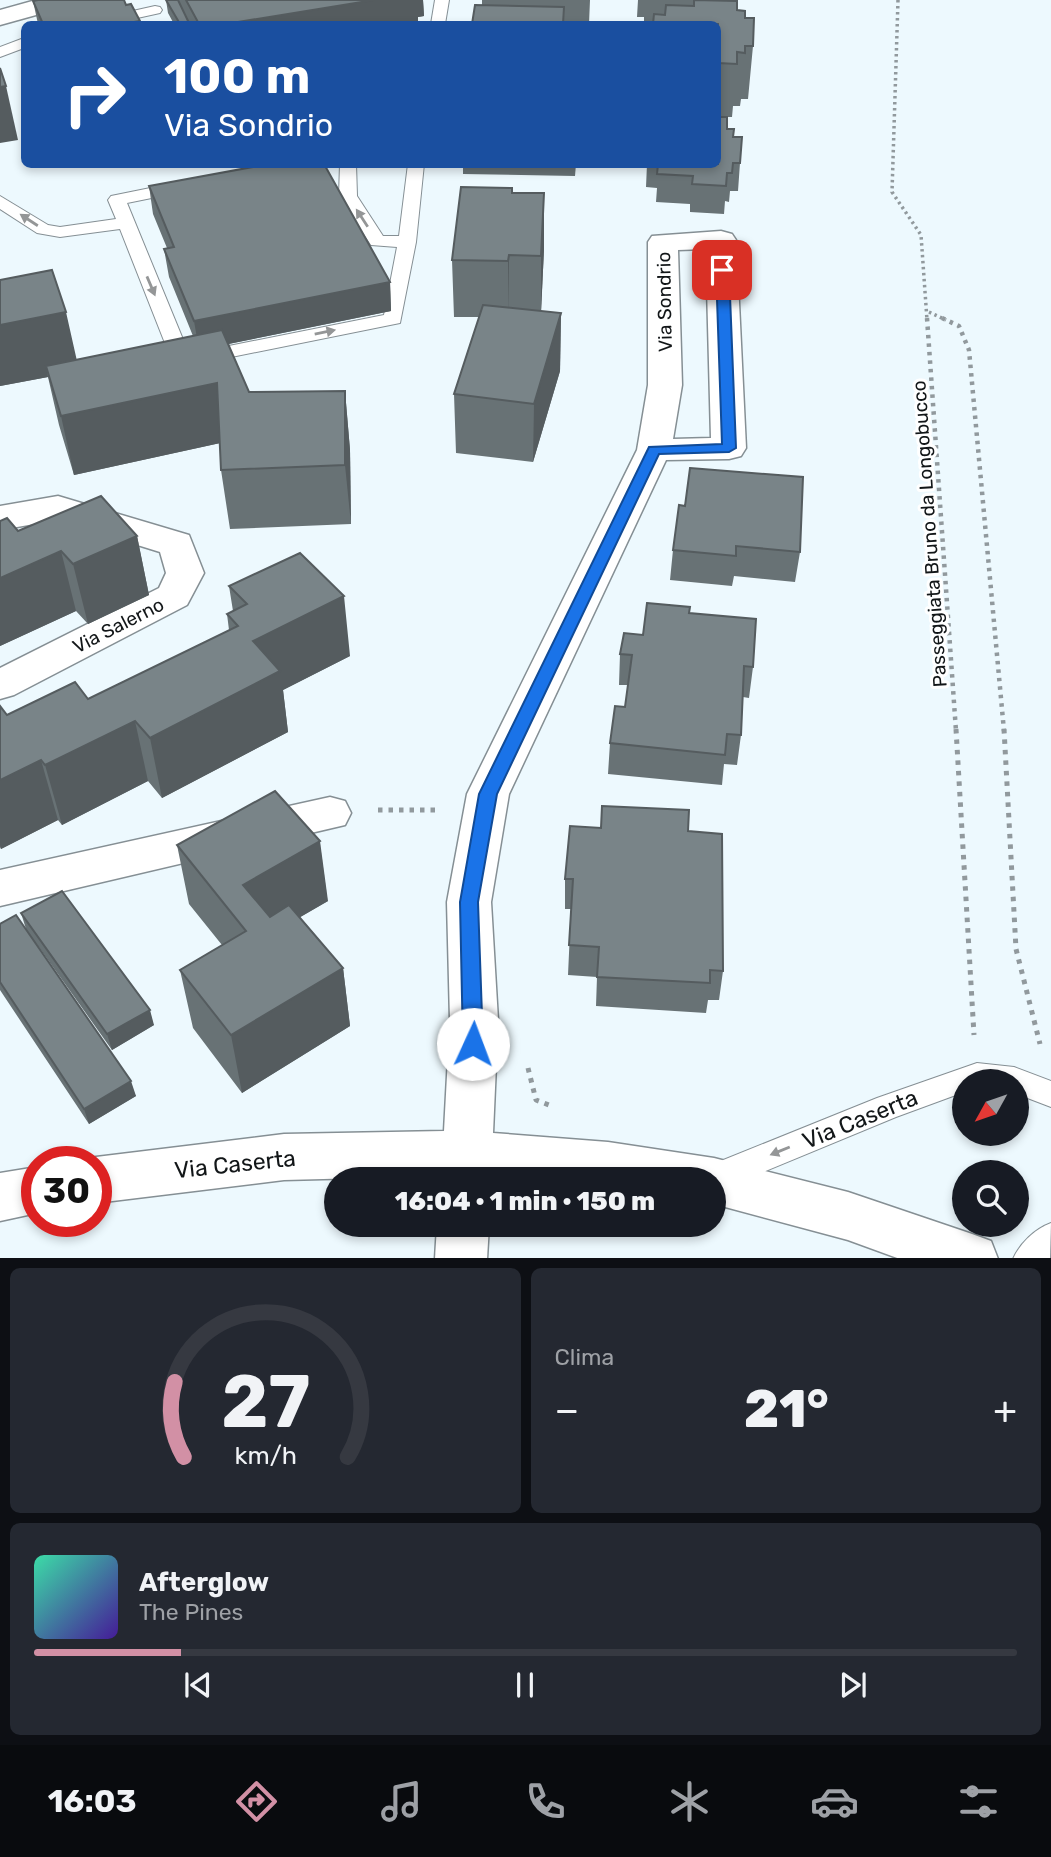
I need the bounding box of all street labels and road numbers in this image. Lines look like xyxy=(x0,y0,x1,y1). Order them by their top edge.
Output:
street label: Via Sondrio xyxy=(652,252,677,352)
street label: Passeggiata Bruno da Longobucco xyxy=(907,380,952,688)
street label: Via Salerno xyxy=(69,593,168,658)
street label: Via Caserta xyxy=(798,1083,922,1155)
street label: Via Caserta xyxy=(173,1144,297,1184)

